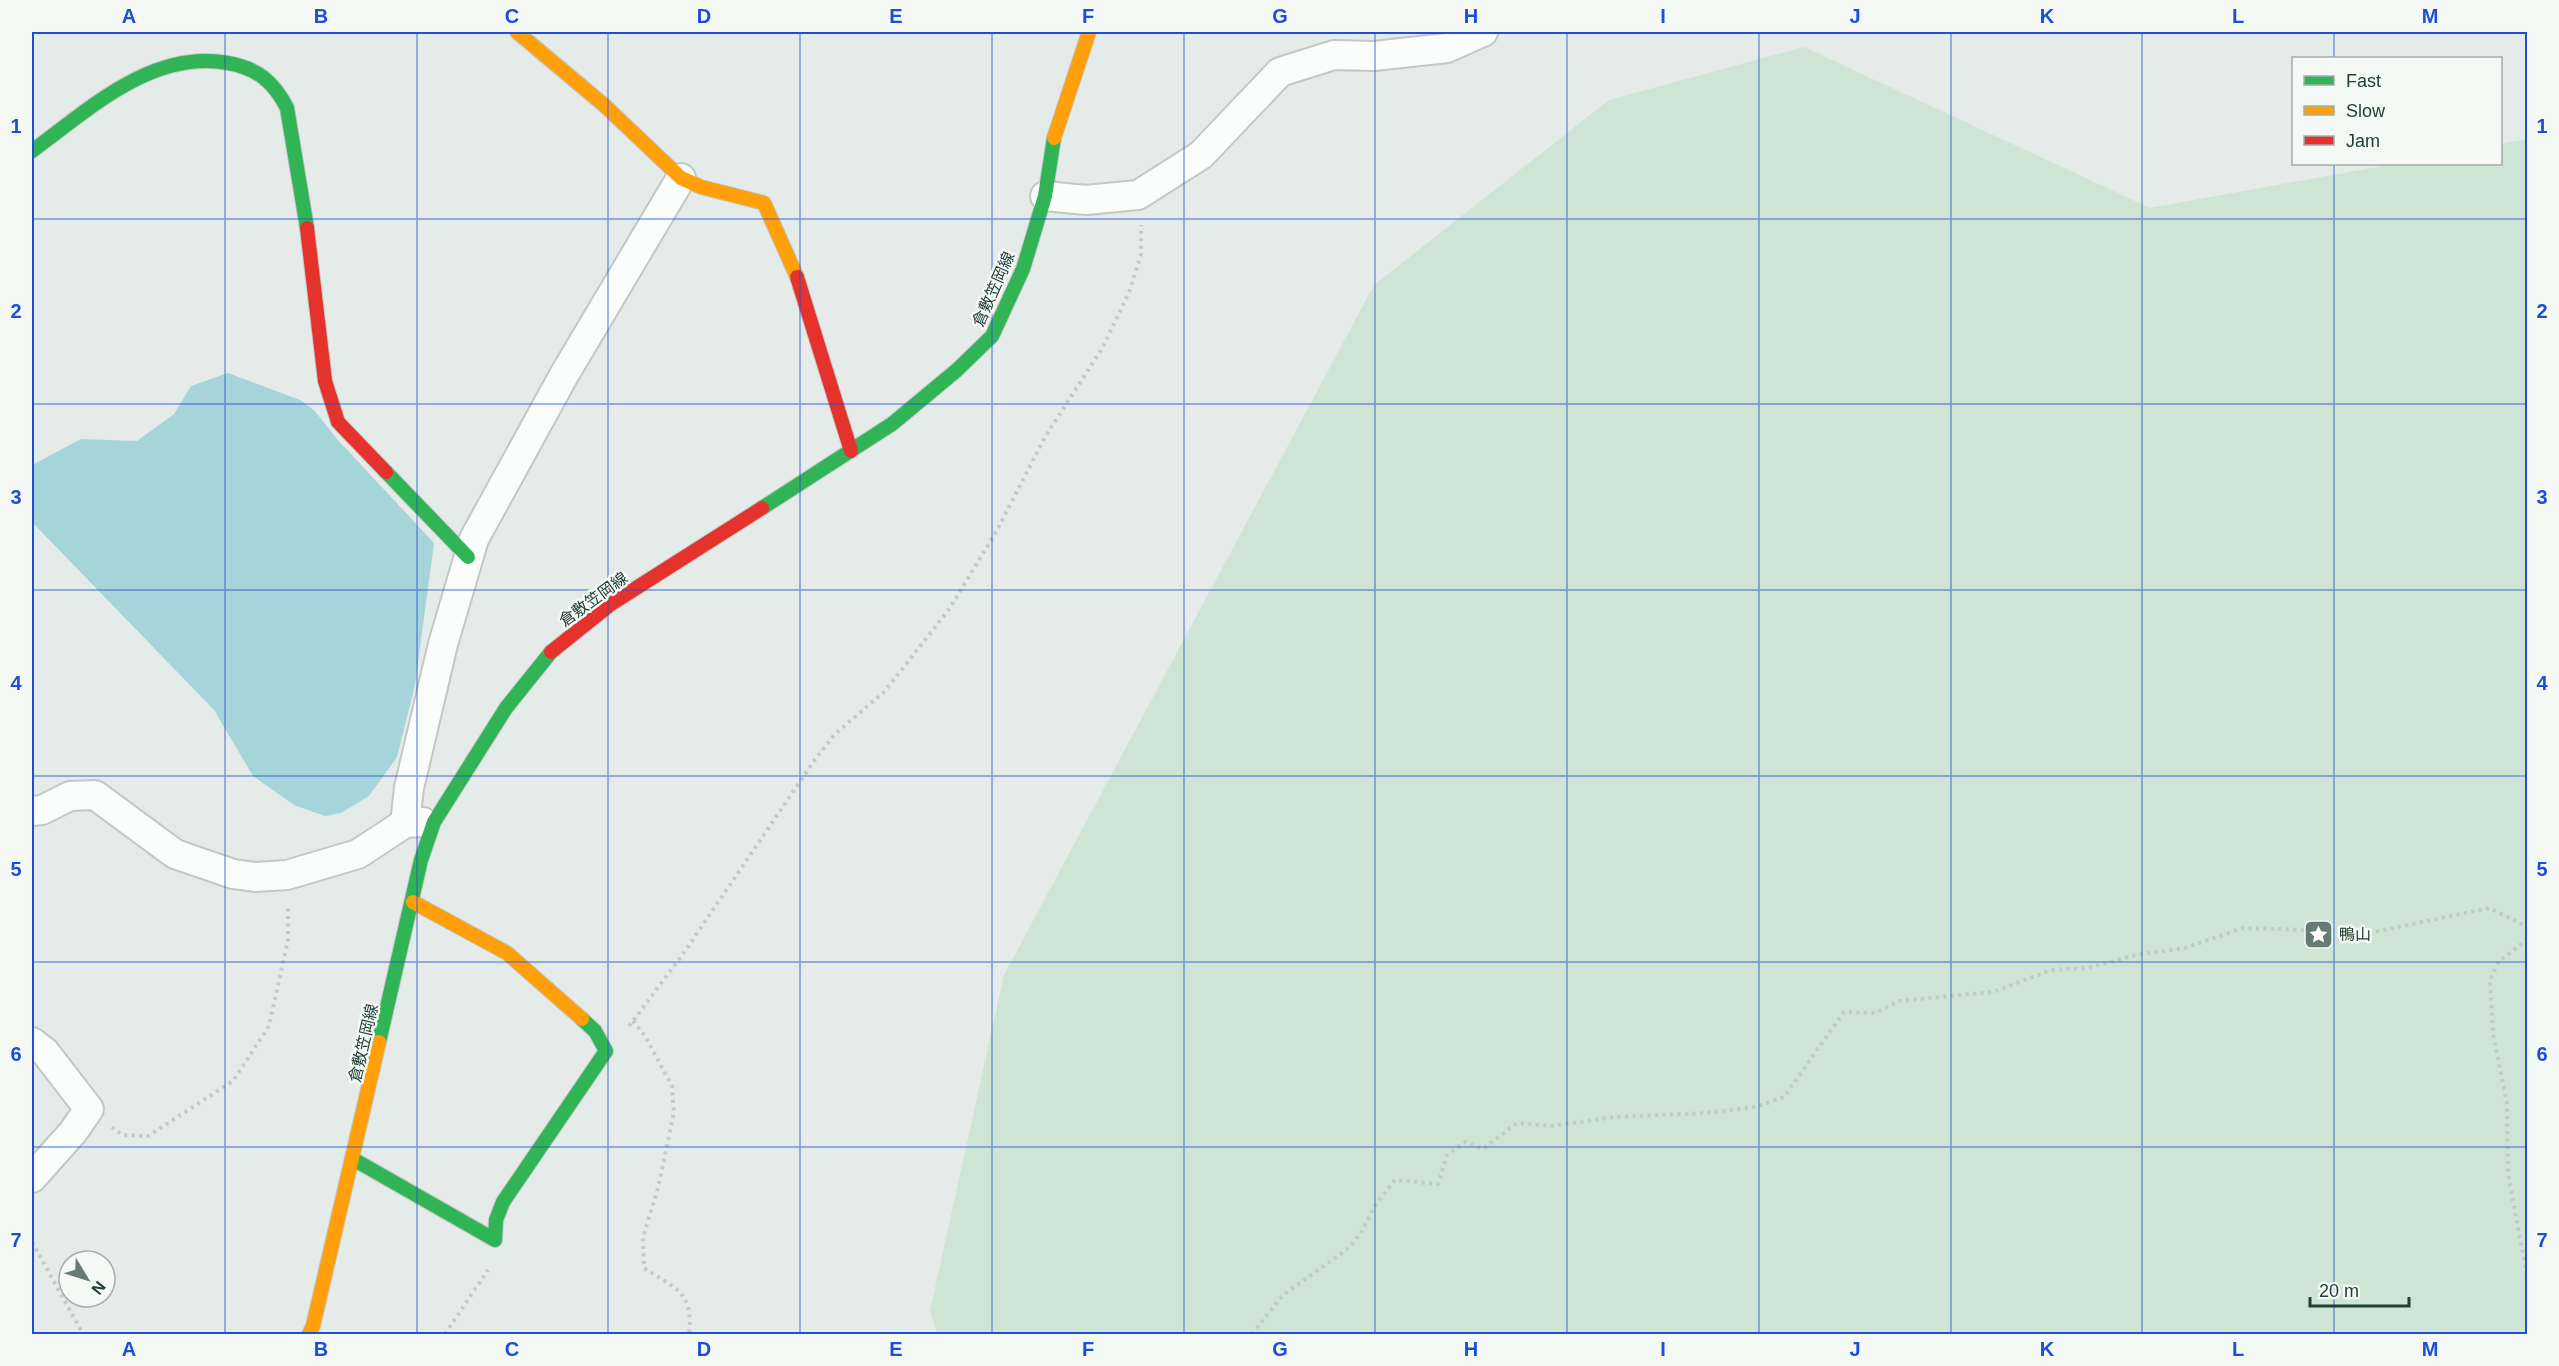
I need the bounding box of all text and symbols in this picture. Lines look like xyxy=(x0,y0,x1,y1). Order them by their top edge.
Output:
text: A xyxy=(122,5,136,27)
text: B xyxy=(314,5,328,27)
text: C xyxy=(505,5,519,27)
text: D xyxy=(697,5,711,27)
text: E xyxy=(889,5,903,27)
text: F xyxy=(1082,5,1094,27)
text: G xyxy=(1272,5,1288,27)
text: H xyxy=(1464,5,1478,27)
text: I xyxy=(1660,5,1666,27)
text: J xyxy=(1849,5,1861,27)
text: K xyxy=(2040,5,2055,27)
text: L xyxy=(2232,5,2244,27)
text: M xyxy=(2422,5,2438,27)
legend xyxy=(2292,57,2502,165)
text: Fast xyxy=(2346,71,2381,91)
text: Slow xyxy=(2346,101,2386,121)
text: 1 xyxy=(10,115,22,137)
text: 1 xyxy=(2536,115,2548,137)
text: Jam xyxy=(2346,131,2380,151)
street label: 倉敷笠岡線 xyxy=(969,249,1017,329)
text: 2 xyxy=(10,300,22,322)
text: 2 xyxy=(2536,300,2548,322)
text: 3 xyxy=(10,486,22,508)
text: 3 xyxy=(2536,486,2548,508)
street label: 倉敷笠岡線 xyxy=(556,569,631,630)
text: 4 xyxy=(10,672,22,694)
text: 4 xyxy=(2536,672,2548,694)
text: 5 xyxy=(10,858,22,880)
text: 5 xyxy=(2536,858,2548,880)
place icon: 鴨山 xyxy=(2302,918,2334,950)
place label: 鴨山 xyxy=(2339,926,2371,943)
street label: 倉敷笠岡線 xyxy=(346,1002,381,1084)
text: 6 xyxy=(10,1043,22,1065)
text: 6 xyxy=(2536,1043,2548,1065)
text: 7 xyxy=(10,1229,22,1251)
text: 7 xyxy=(2536,1229,2548,1251)
north arrow xyxy=(57,1249,117,1309)
scale bar xyxy=(2310,1270,2409,1308)
text: N xyxy=(88,1278,109,1298)
text: 20 m xyxy=(2319,1281,2359,1301)
text: A xyxy=(122,1338,136,1360)
text: B xyxy=(314,1338,328,1360)
text: C xyxy=(505,1338,519,1360)
text: D xyxy=(697,1338,711,1360)
text: E xyxy=(889,1338,903,1360)
text: F xyxy=(1082,1338,1094,1360)
text: G xyxy=(1272,1338,1288,1360)
text: H xyxy=(1464,1338,1478,1360)
text: I xyxy=(1660,1338,1666,1360)
text: J xyxy=(1849,1338,1861,1360)
text: K xyxy=(2040,1338,2055,1360)
text: L xyxy=(2232,1338,2244,1360)
text: M xyxy=(2422,1338,2438,1360)

